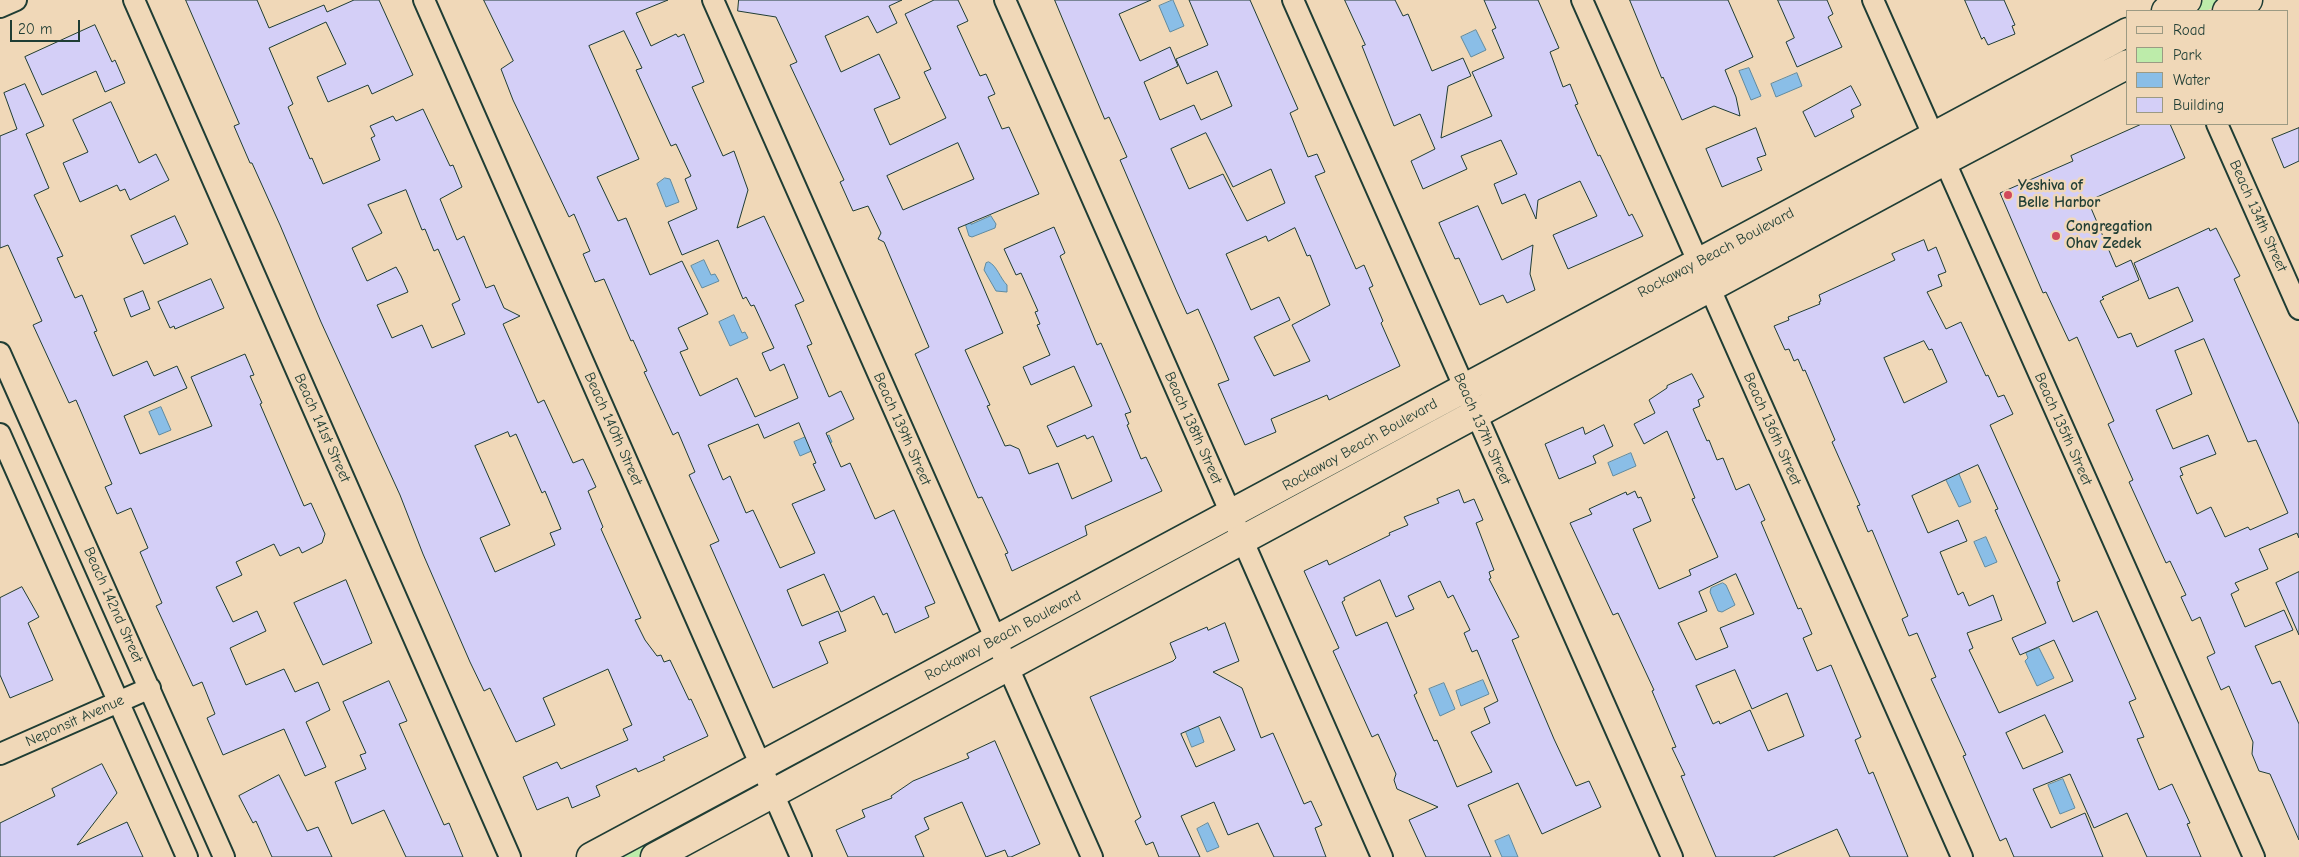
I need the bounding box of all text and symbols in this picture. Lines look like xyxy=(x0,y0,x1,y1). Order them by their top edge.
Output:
scale bar xyxy=(12,10,82,42)
legend xyxy=(2126,10,2289,125)
text: 20 m xyxy=(18,20,52,38)
text: Road xyxy=(2173,21,2205,39)
text: Park xyxy=(2173,46,2202,64)
text: Water xyxy=(2173,71,2210,89)
text: Building xyxy=(2173,96,2224,114)
street label: Beach 134th Street xyxy=(2225,157,2291,275)
place label: Yeshiva of Belle Harbor xyxy=(2018,177,2100,212)
marker: Yeshiva of Belle Harbor xyxy=(2002,189,2014,201)
street label: Rockaway Beach Boulevard xyxy=(1635,204,1797,302)
place label: Congregation Ohav Zedek xyxy=(2066,218,2152,253)
marker: Congregation Ohav Zedek xyxy=(2050,230,2062,242)
street label: Beach 138th Street xyxy=(1160,369,1226,487)
street label: Beach 140th Street xyxy=(580,370,646,488)
street label: Beach 139th Street xyxy=(869,370,935,488)
street label: Beach 137th Street xyxy=(1449,370,1515,488)
street label: Beach 136th Street xyxy=(1739,370,1805,488)
street label: Beach 135th Street xyxy=(2030,370,2096,488)
street label: Beach 141st Street xyxy=(290,371,354,485)
street label: Rockaway Beach Boulevard xyxy=(1279,395,1441,495)
street label: Beach 142nd Street xyxy=(79,544,147,666)
street label: Rockaway Beach Boulevard xyxy=(922,587,1084,685)
street label: Neponsit Avenue xyxy=(23,691,127,751)

